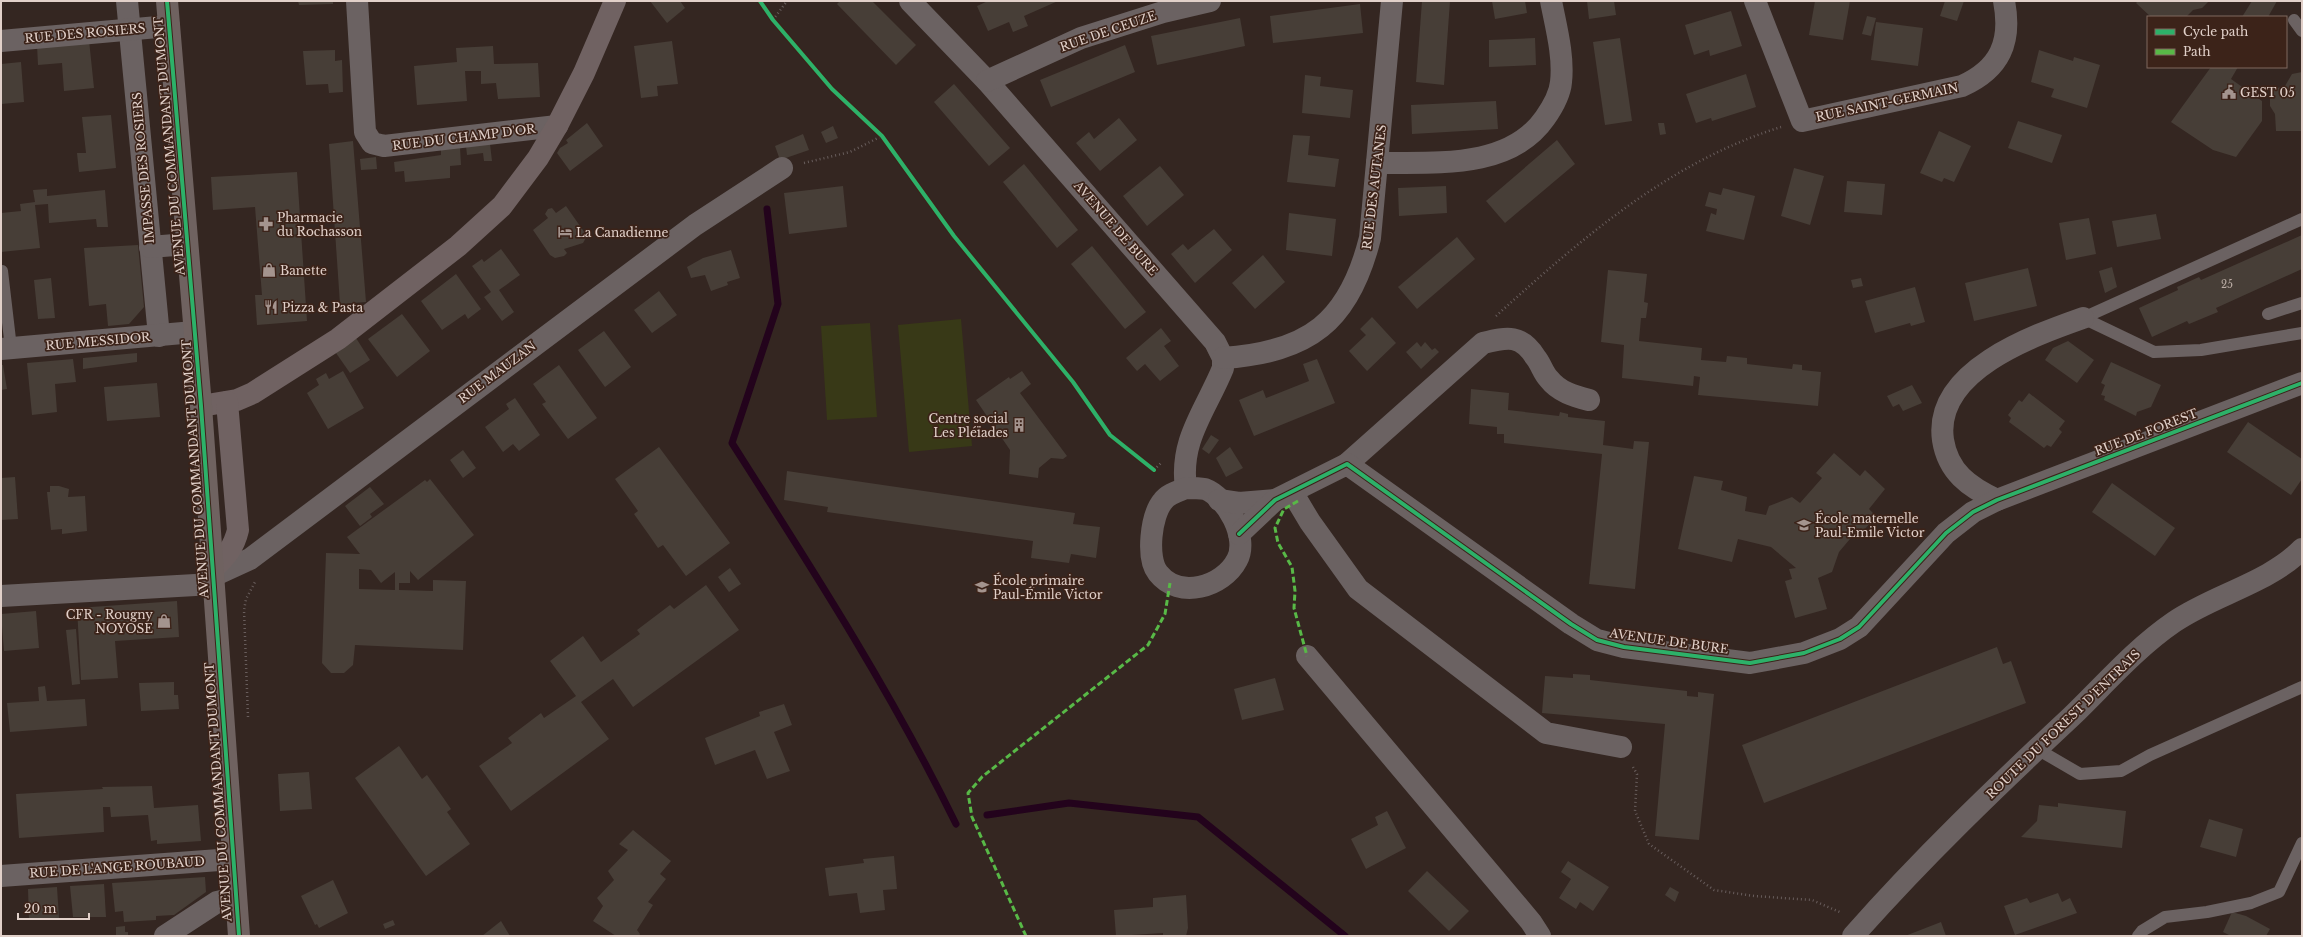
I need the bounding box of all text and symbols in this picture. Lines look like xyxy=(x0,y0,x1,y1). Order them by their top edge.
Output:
street label: RUE DE CEUZE xyxy=(1058,7,1158,55)
street label: AVENUE DU COMMANDANT DUMONT xyxy=(150,16,188,277)
legend xyxy=(2147,16,2287,68)
street label: RUE DES ROSIERS xyxy=(24,20,146,46)
text: Cycle path xyxy=(2183,24,2248,39)
text: Path xyxy=(2183,44,2211,59)
street label: RUE SAINT-GERMAIN xyxy=(1814,80,1960,124)
public building icon: GEST 05 xyxy=(2221,84,2237,100)
place label: GEST 05 xyxy=(2240,85,2295,100)
street label: IMPASSE DES ROSIERS xyxy=(129,91,157,244)
street label: RUE DU CHAMP D'OR xyxy=(392,121,537,153)
street label: RUE DES AUTANES xyxy=(1359,123,1389,250)
street label: AVENUE DE BURE xyxy=(1070,177,1161,278)
place label: Pharmacie du Rochasson xyxy=(277,210,362,239)
pharmacy icon: Pharmacie du Rochasson xyxy=(258,216,274,232)
hotel icon: La Canadienne xyxy=(557,224,573,240)
place label: La Canadienne xyxy=(576,225,668,240)
shop icon: Banette xyxy=(261,262,277,278)
place label: Banette xyxy=(280,263,327,278)
house number: 25 xyxy=(2221,278,2233,291)
restaurant icon: Pizza & Pasta xyxy=(263,299,279,315)
place label: Pizza & Pasta xyxy=(282,300,363,315)
street label: RUE MESSIDOR xyxy=(45,329,152,353)
street label: RUE MAUZAN xyxy=(455,338,539,406)
street label: AVENUE DU COMMANDANT DUMONT xyxy=(178,339,212,600)
street label: RUE DE FOREST xyxy=(2092,405,2200,459)
place label: Centre social Les Pléïades xyxy=(928,411,1008,440)
building icon: Centre social Les Pléïades xyxy=(1011,417,1027,433)
place label: École maternelle Paul-Emile Victor xyxy=(1815,510,1925,540)
school or university icon: École maternelle Paul-Emile Victor xyxy=(1796,517,1812,533)
place label: École primaire Paul-Émile Victor xyxy=(993,572,1103,602)
school or university icon: École primaire Paul-Émile Victor xyxy=(974,579,990,595)
place label: CFR - Rougny NOYOSE xyxy=(66,607,153,636)
shop icon: CFR - Rougny NOYOSE xyxy=(156,613,172,629)
street label: AVENUE DE BURE xyxy=(1608,625,1730,657)
street label: ROUTE DU FOREST D'ENTRAIS xyxy=(1983,646,2143,802)
street label: AVENUE DU COMMANDANT DUMONT xyxy=(201,662,235,923)
street label: RUE DE L'ANGE ROUBAUD xyxy=(29,853,205,881)
scale bar xyxy=(18,895,89,921)
text: 20 m xyxy=(24,901,56,916)

